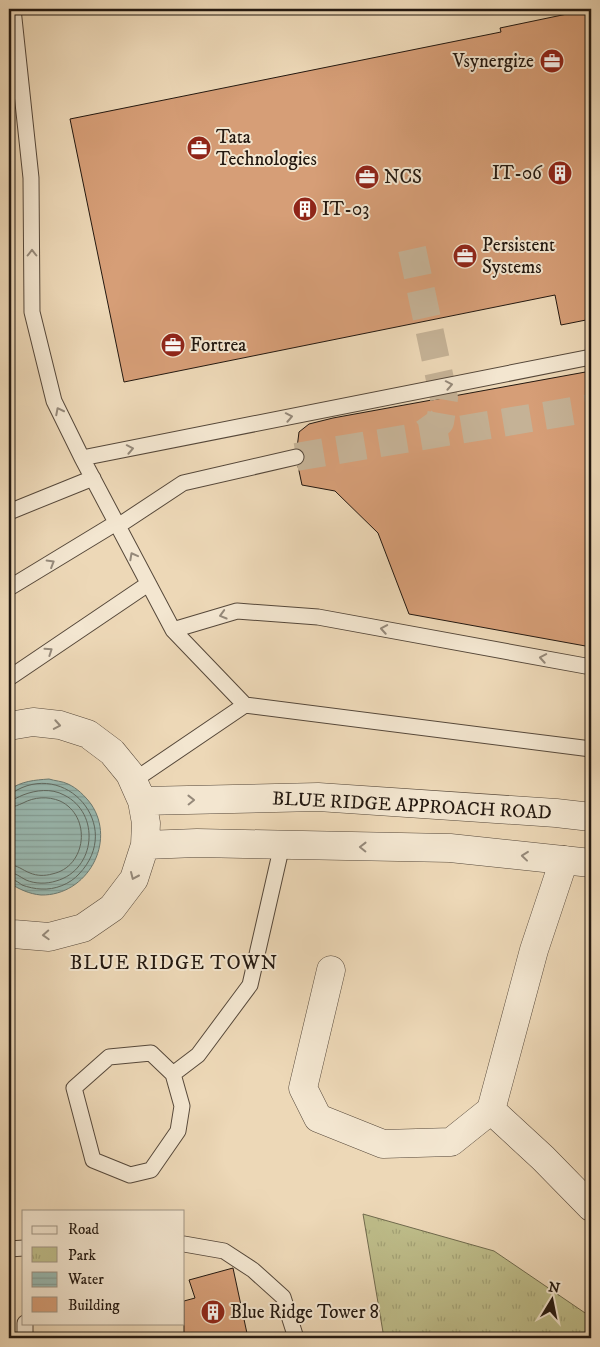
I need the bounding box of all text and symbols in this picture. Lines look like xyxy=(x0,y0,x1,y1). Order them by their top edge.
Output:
office icon: Vsynergize xyxy=(539,48,565,74)
place label: Vsynergize xyxy=(452,50,534,73)
place label: Tata Technologies xyxy=(216,126,317,171)
office icon: Tata Technologies xyxy=(186,135,212,161)
building icon: IT-06 xyxy=(547,160,573,186)
place label: IT-06 xyxy=(492,162,543,185)
office icon: NCS xyxy=(354,164,380,190)
place label: NCS xyxy=(384,166,422,189)
building icon: IT-03 xyxy=(292,196,318,222)
place label: IT-03 xyxy=(322,198,369,221)
place label: Persistent Systems xyxy=(482,234,555,279)
office icon: Persistent Systems xyxy=(452,243,478,269)
one-way arrow xyxy=(26,248,37,256)
office icon: Fortrea xyxy=(160,332,186,358)
place label: Fortrea xyxy=(190,334,246,357)
one-way arrow xyxy=(444,380,453,391)
one-way arrow xyxy=(55,407,65,416)
one-way arrow xyxy=(285,412,294,423)
one-way arrow xyxy=(126,444,134,454)
one-way arrow xyxy=(129,552,139,561)
one-way arrow xyxy=(45,560,54,570)
one-way arrow xyxy=(219,609,227,620)
one-way arrow xyxy=(379,624,388,634)
one-way arrow xyxy=(43,648,53,657)
one-way arrow xyxy=(539,654,548,664)
one-way arrow xyxy=(52,719,61,730)
street label: BLUE RIDGE APPROACH ROAD xyxy=(272,787,552,825)
one-way arrow xyxy=(187,795,195,805)
one-way arrow xyxy=(359,841,367,852)
one-way arrow xyxy=(521,851,529,862)
one-way arrow xyxy=(130,871,141,880)
one-way arrow xyxy=(42,930,50,941)
district label: BLUE RIDGE TOWN xyxy=(70,951,278,976)
legend xyxy=(22,1210,185,1324)
text: Road xyxy=(68,1220,100,1239)
text: Park xyxy=(68,1246,97,1265)
text: Water xyxy=(67,1270,104,1289)
north arrow xyxy=(528,1274,578,1324)
text: N xyxy=(547,1278,562,1298)
text: Building xyxy=(68,1296,120,1315)
building icon: Blue Ridge Tower 8 xyxy=(200,1299,226,1325)
place label: Blue Ridge Tower 8 xyxy=(230,1301,379,1324)

